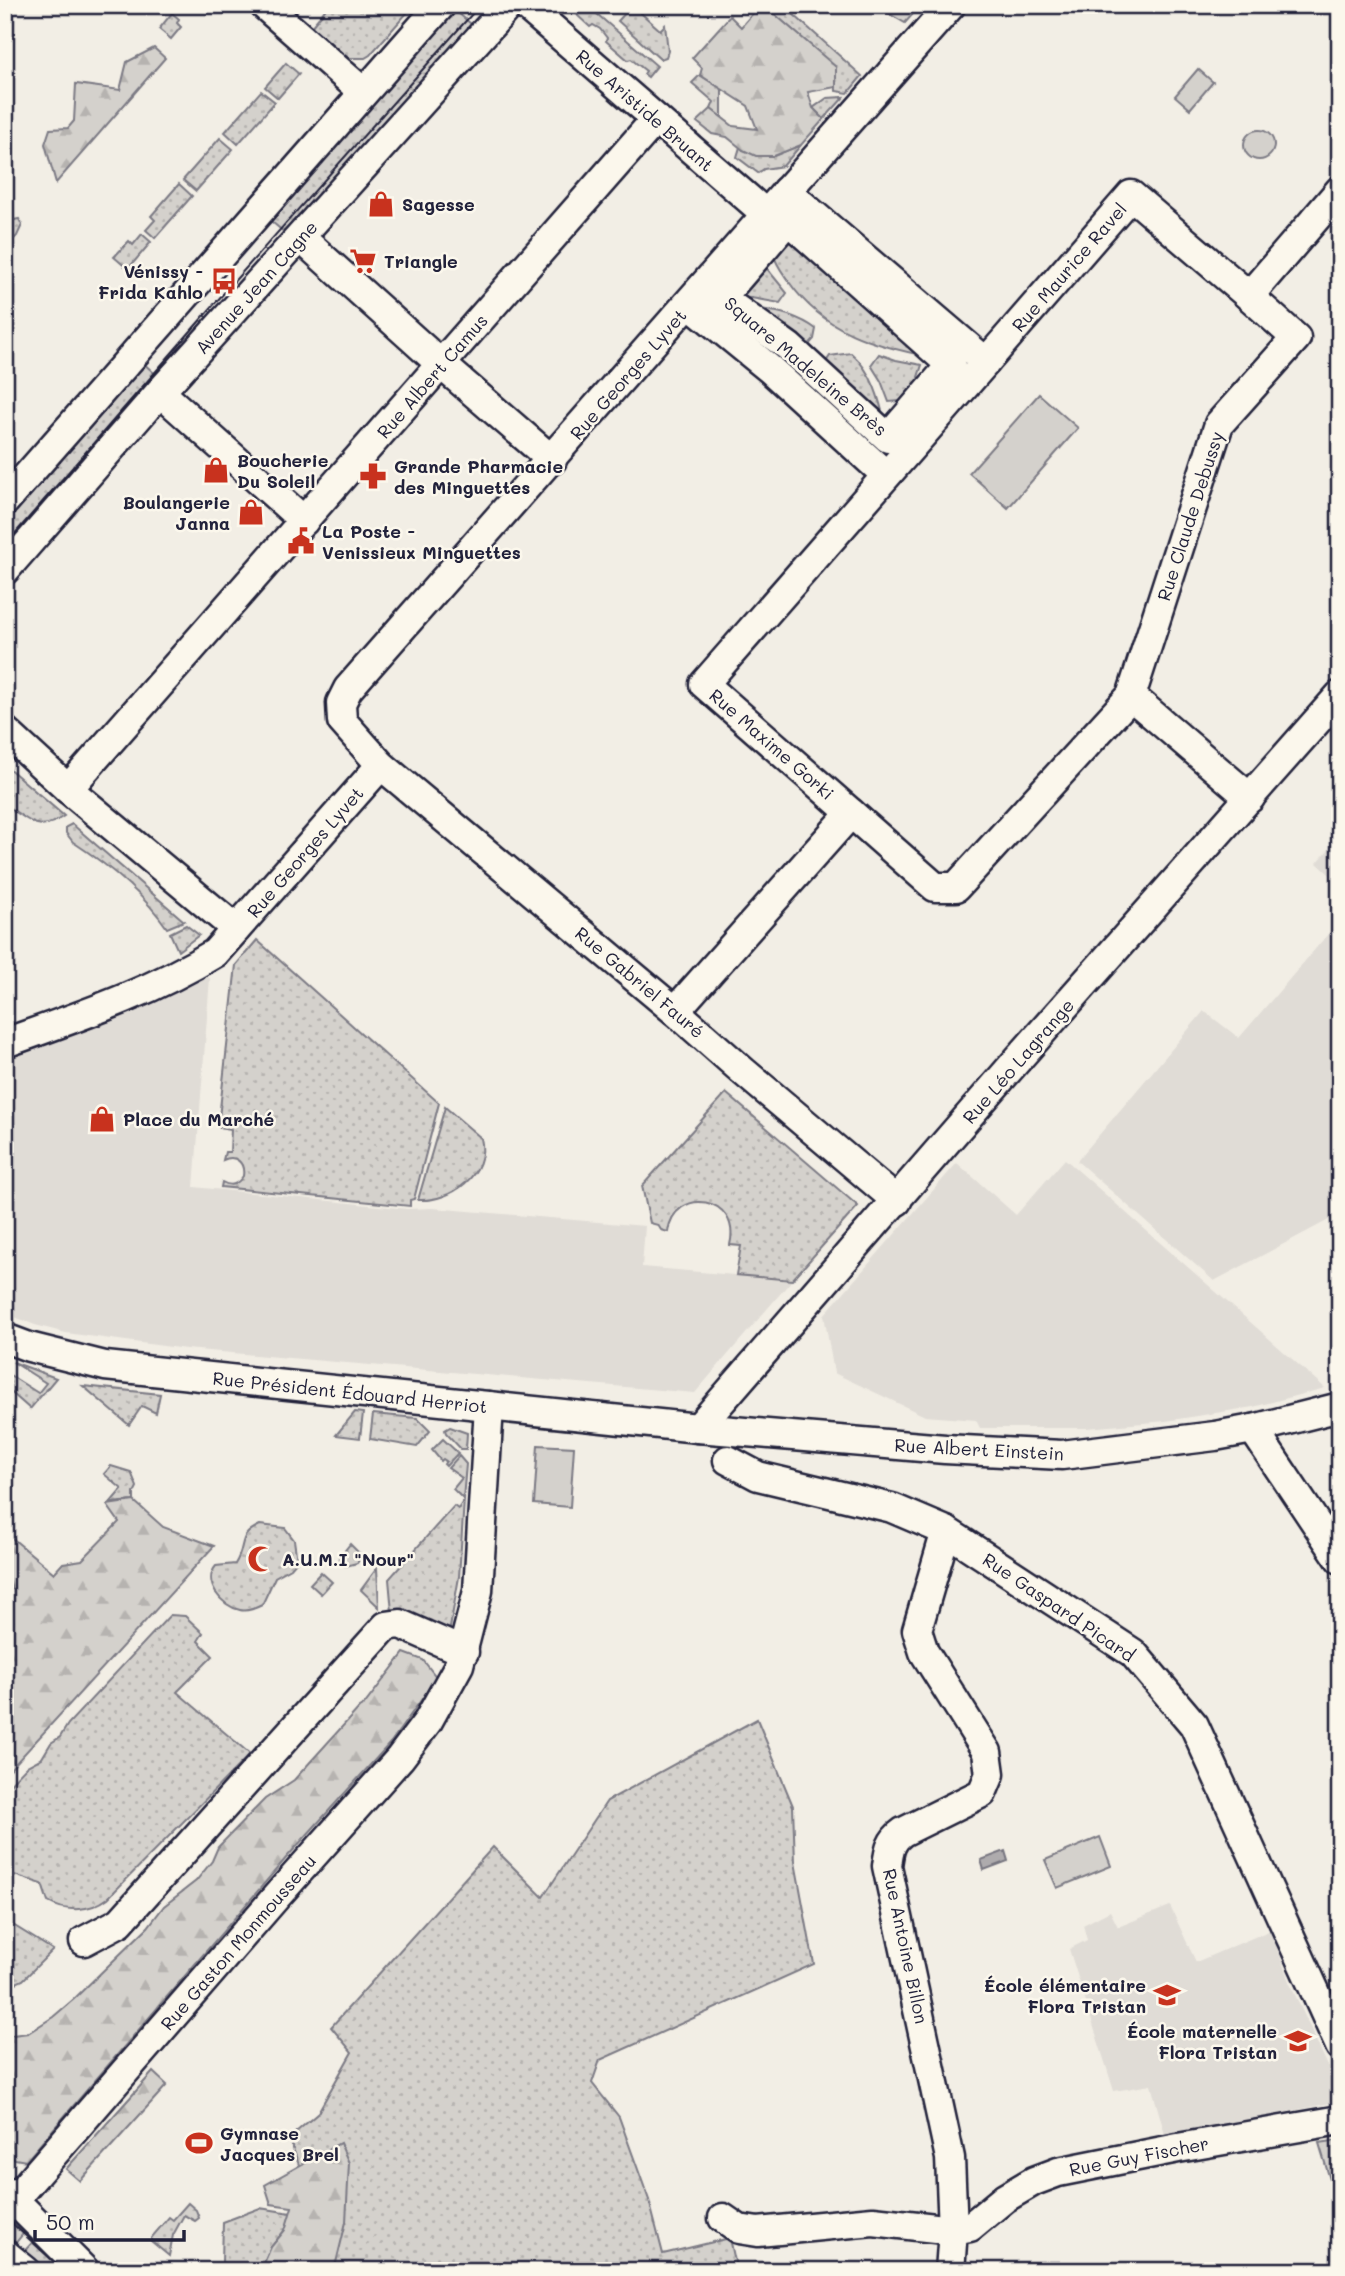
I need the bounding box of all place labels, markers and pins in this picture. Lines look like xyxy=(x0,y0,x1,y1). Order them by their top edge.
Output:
shop icon: Sagesse xyxy=(366,189,396,219)
place label: Sagesse xyxy=(402,192,475,216)
supermarket icon: Triangle xyxy=(348,246,378,276)
place label: Triangle xyxy=(384,249,458,273)
place label: Vénissy - Frida Kahlo xyxy=(98,259,203,304)
bus stop icon: Vénissy - Frida Kahlo xyxy=(209,266,239,296)
place label: Boucherie Du Soleil xyxy=(237,448,329,493)
place label: Grande Pharmacie des Minguettes xyxy=(394,454,564,499)
shop icon: Boucherie Du Soleil xyxy=(201,455,231,485)
pharmacy icon: Grande Pharmacie des Minguettes xyxy=(358,461,388,491)
place label: Boulangerie Janna xyxy=(123,490,230,535)
shop icon: Boulangerie Janna xyxy=(236,497,266,527)
place label: La Poste - Venissieux Minguettes xyxy=(322,519,521,564)
public building icon: La Poste - Venissieux Minguettes xyxy=(286,526,316,556)
shop icon: Place du Marché xyxy=(87,1104,117,1134)
place label: Place du Marché xyxy=(123,1107,275,1131)
mosque icon: A.U.M.I "Nour" xyxy=(246,1544,276,1574)
place label: A.U.M.I "Nour" xyxy=(282,1547,414,1571)
place label: École élémentaire Flora Tristan xyxy=(984,1973,1146,2018)
school or university icon: École élémentaire Flora Tristan xyxy=(1152,1980,1182,2010)
place label: École maternelle Flora Tristan xyxy=(1127,2019,1277,2064)
school or university icon: École maternelle Flora Tristan xyxy=(1283,2026,1313,2056)
place label: Gymnase Jacques Brel xyxy=(220,2121,339,2166)
sports icon: Gymnase Jacques Brel xyxy=(184,2128,214,2158)

